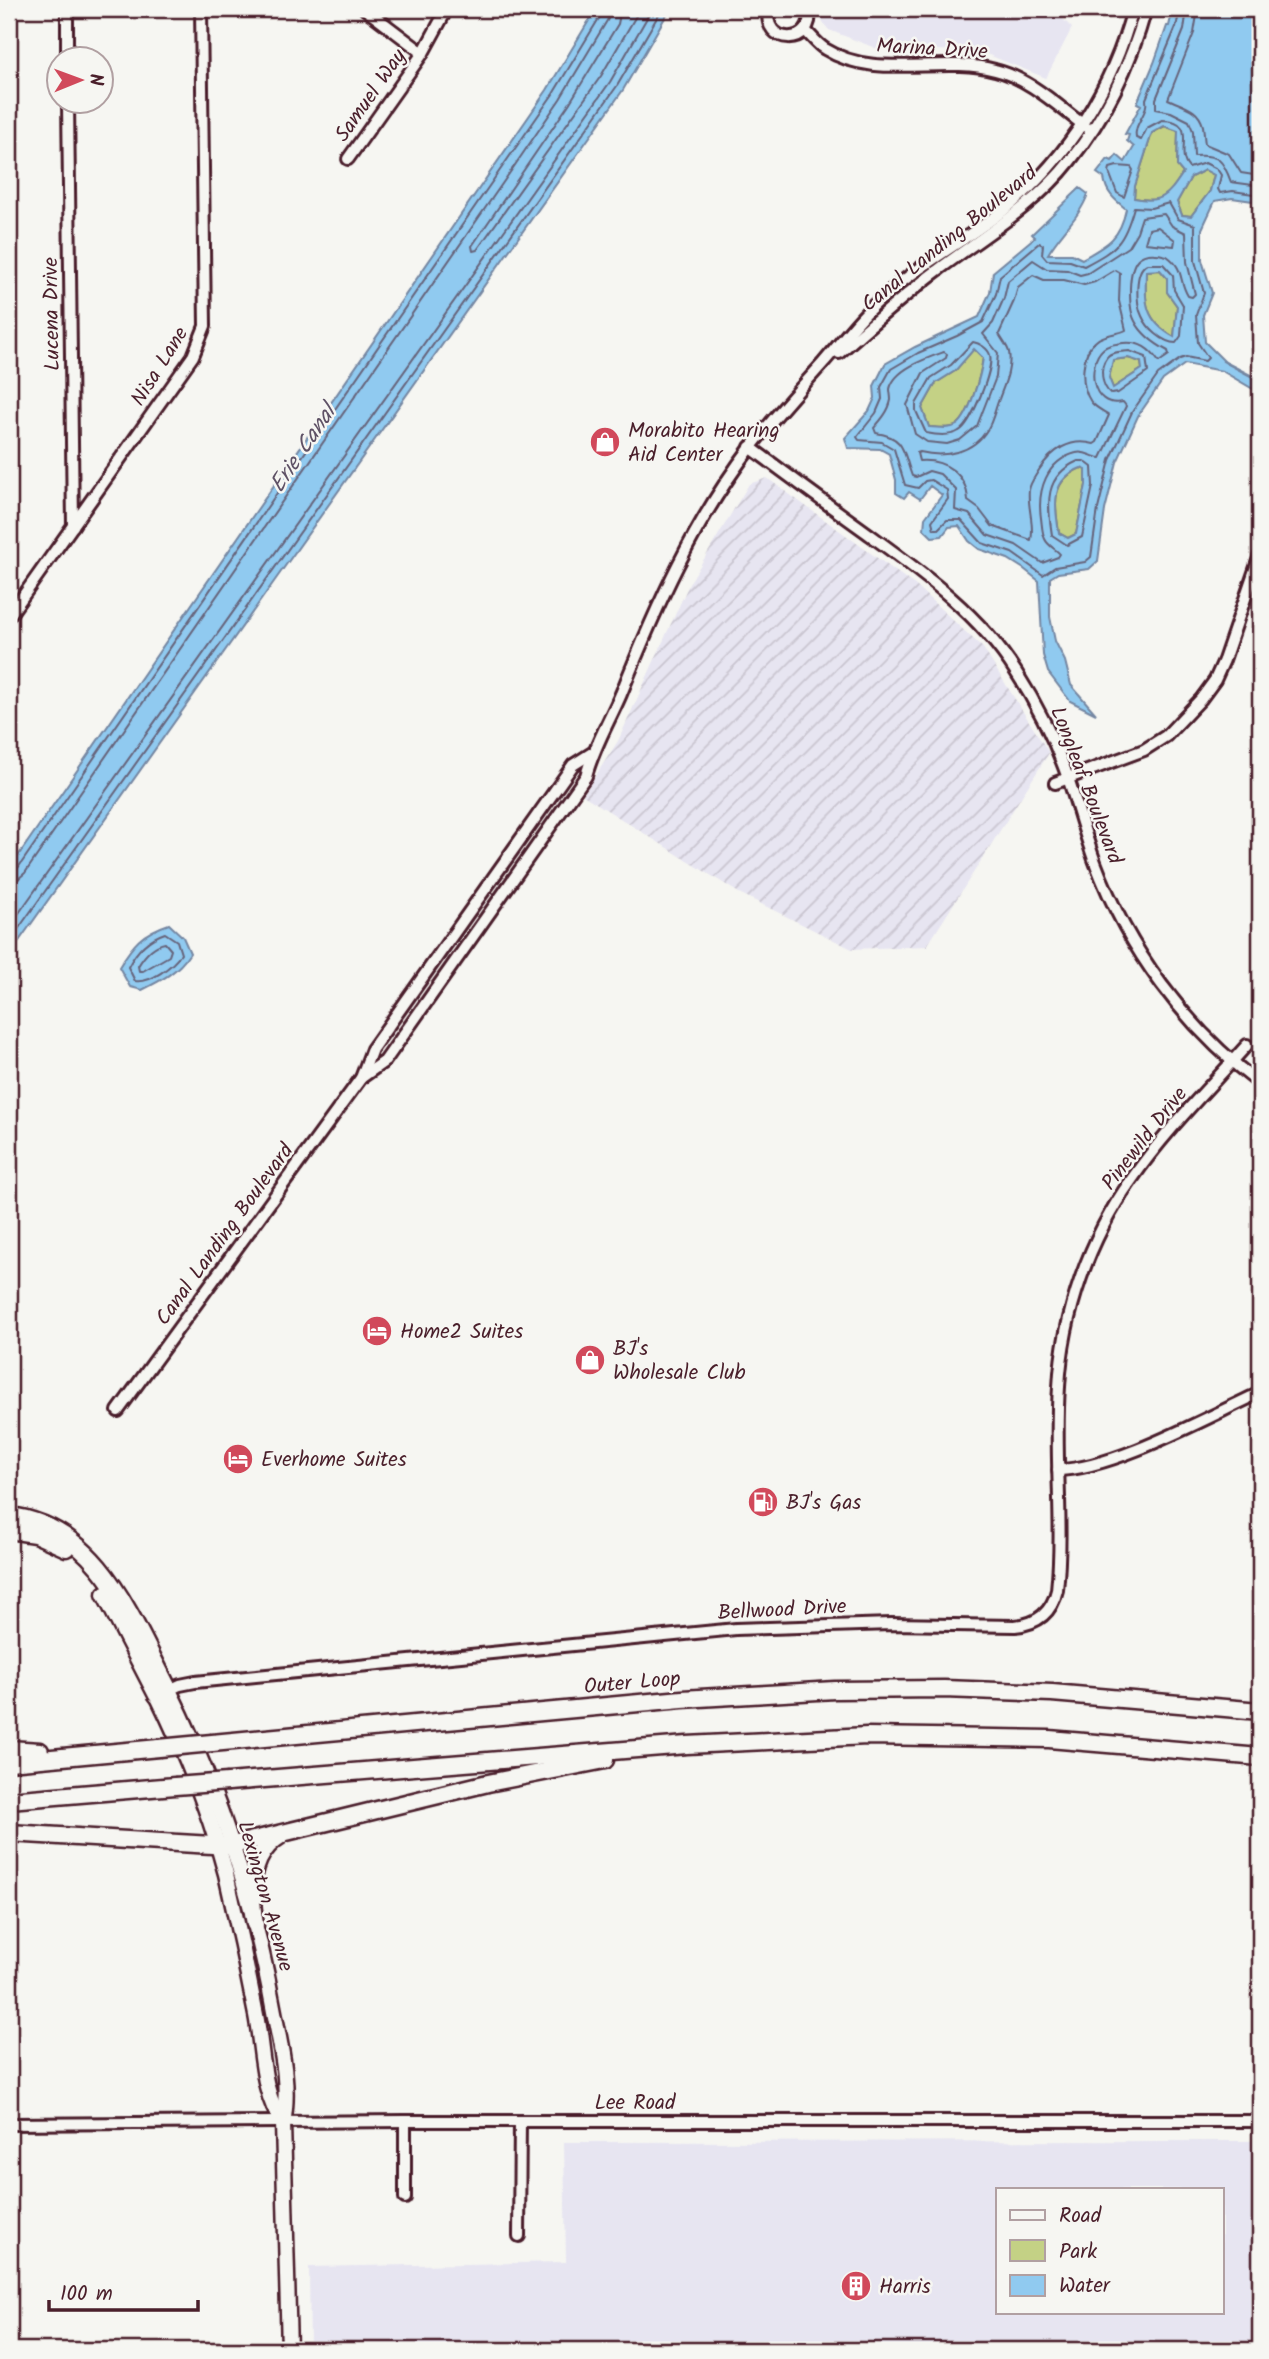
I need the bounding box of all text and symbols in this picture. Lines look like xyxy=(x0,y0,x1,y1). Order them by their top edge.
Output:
street label: Marina Drive xyxy=(875,30,989,69)
street label: Samuel Way xyxy=(327,42,416,149)
north arrow xyxy=(46,46,116,116)
text: N xyxy=(80,73,110,86)
street label: Canal Landing Boulevard xyxy=(855,157,1046,321)
street label: Lucena Drive xyxy=(35,256,70,371)
street label: Nisa Lane xyxy=(123,320,198,413)
water label: Erie Canal xyxy=(261,394,349,500)
place label: Morabito Hearing Aid Center xyxy=(628,415,779,472)
shop icon: Morabito Hearing Aid Center xyxy=(588,425,622,459)
street label: Longleaf Boulevard xyxy=(1040,702,1131,870)
street label: Pinewild Drive xyxy=(1094,1079,1197,1198)
street label: Canal Landing Boulevard xyxy=(148,1136,303,1333)
hotel icon: Home2 Suites xyxy=(360,1314,394,1348)
place label: Home2 Suites xyxy=(400,1316,523,1349)
place label: BJ's Wholesale Club xyxy=(613,1333,745,1390)
shop icon: BJ's Wholesale Club xyxy=(573,1343,607,1377)
hotel icon: Everhome Suites xyxy=(221,1442,255,1476)
place label: Everhome Suites xyxy=(261,1444,407,1477)
fuel station icon: BJ's Gas xyxy=(746,1485,780,1519)
place label: BJ's Gas xyxy=(786,1487,861,1520)
street label: Bellwood Drive xyxy=(717,1591,848,1630)
street label: Outer Loop xyxy=(583,1663,682,1704)
street label: Lexington Avenue xyxy=(227,1817,302,1976)
street label: Lee Road xyxy=(595,2087,676,2120)
legend xyxy=(996,2188,1224,2314)
text: Road xyxy=(1059,2200,1102,2233)
text: Park xyxy=(1059,2236,1097,2269)
scale bar xyxy=(49,2268,198,2312)
building icon: Harris xyxy=(839,2269,873,2303)
text: Water xyxy=(1059,2270,1111,2303)
place label: Harris xyxy=(879,2271,931,2304)
text: 100 m xyxy=(60,2278,113,2311)

